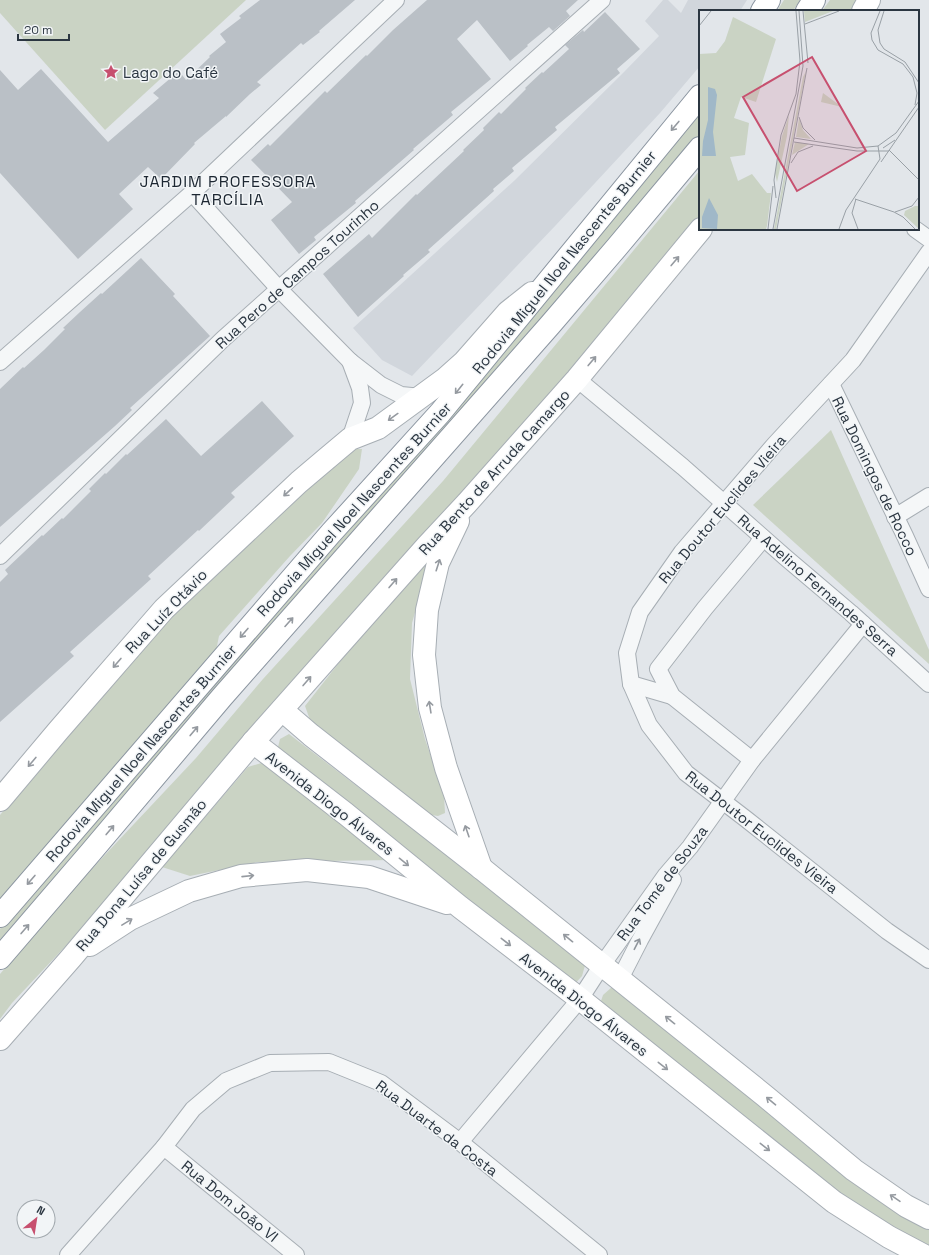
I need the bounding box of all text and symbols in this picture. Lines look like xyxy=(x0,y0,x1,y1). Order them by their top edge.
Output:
inset map xyxy=(699,10,919,230)
scale bar xyxy=(18,16,69,42)
text: 20 m xyxy=(24,22,52,38)
place icon: Lago do Café xyxy=(102,63,120,81)
place label: Lago do Café xyxy=(123,63,218,82)
one-way arrow xyxy=(671,121,680,132)
street label: Rodovia Miguel Noel Nascentes Burnier xyxy=(468,146,660,377)
district label: JARDIM PROFESSORA TARCÍLIA xyxy=(139,171,317,210)
street label: Rua Pero de Campos Tourinho xyxy=(211,195,383,353)
one-way arrow xyxy=(670,255,679,266)
one-way arrow xyxy=(587,356,596,366)
one-way arrow xyxy=(455,384,464,394)
street label: Rua Bento de Arruda Camargo xyxy=(414,385,574,559)
street label: Rua Domingos de Rocco xyxy=(828,393,922,559)
street label: Rodovia Miguel Noel Nascentes Burnier xyxy=(253,398,456,620)
one-way arrow xyxy=(388,413,399,421)
street label: Rua Doutor Euclides Vieira xyxy=(654,430,790,587)
one-way arrow xyxy=(283,487,293,497)
street label: Rua Adelino Fernandes Serra xyxy=(734,510,902,660)
one-way arrow xyxy=(435,559,443,571)
street label: Rua Luíz Otávio xyxy=(121,565,211,657)
one-way arrow xyxy=(389,578,398,589)
one-way arrow xyxy=(284,617,293,627)
one-way arrow xyxy=(240,628,249,638)
street label: Rodovia Miguel Noel Nascentes Burnier xyxy=(41,640,241,866)
one-way arrow xyxy=(112,658,121,668)
one-way arrow xyxy=(303,676,312,686)
one-way arrow xyxy=(426,701,434,714)
one-way arrow xyxy=(189,725,198,736)
street label: Avenida Diogo Álvares xyxy=(262,747,398,859)
one-way arrow xyxy=(28,756,37,767)
street label: Rua Doutor Euclides Vieira xyxy=(682,766,842,898)
street label: Rua Dona Luísa de Gusmão xyxy=(72,795,210,955)
street label: Rua Tomé de Souza xyxy=(612,821,712,944)
one-way arrow xyxy=(105,825,115,835)
one-way arrow xyxy=(463,825,470,838)
one-way arrow xyxy=(399,857,410,866)
one-way arrow xyxy=(241,872,254,879)
one-way arrow xyxy=(26,875,35,885)
one-way arrow xyxy=(121,917,133,925)
one-way arrow xyxy=(21,923,30,934)
one-way arrow xyxy=(563,934,574,943)
one-way arrow xyxy=(501,938,512,947)
one-way arrow xyxy=(634,938,642,950)
street label: Avenida Diogo Álvares xyxy=(516,948,652,1060)
one-way arrow xyxy=(664,1016,675,1024)
one-way arrow xyxy=(658,1062,669,1071)
street label: Rua Duarte da Costa xyxy=(372,1076,502,1180)
one-way arrow xyxy=(767,1097,777,1106)
one-way arrow xyxy=(759,1143,770,1152)
street label: Rua Dom João VI xyxy=(178,1156,282,1246)
one-way arrow xyxy=(890,1194,901,1203)
north arrow xyxy=(16,1199,56,1239)
text: N xyxy=(34,1202,48,1218)

